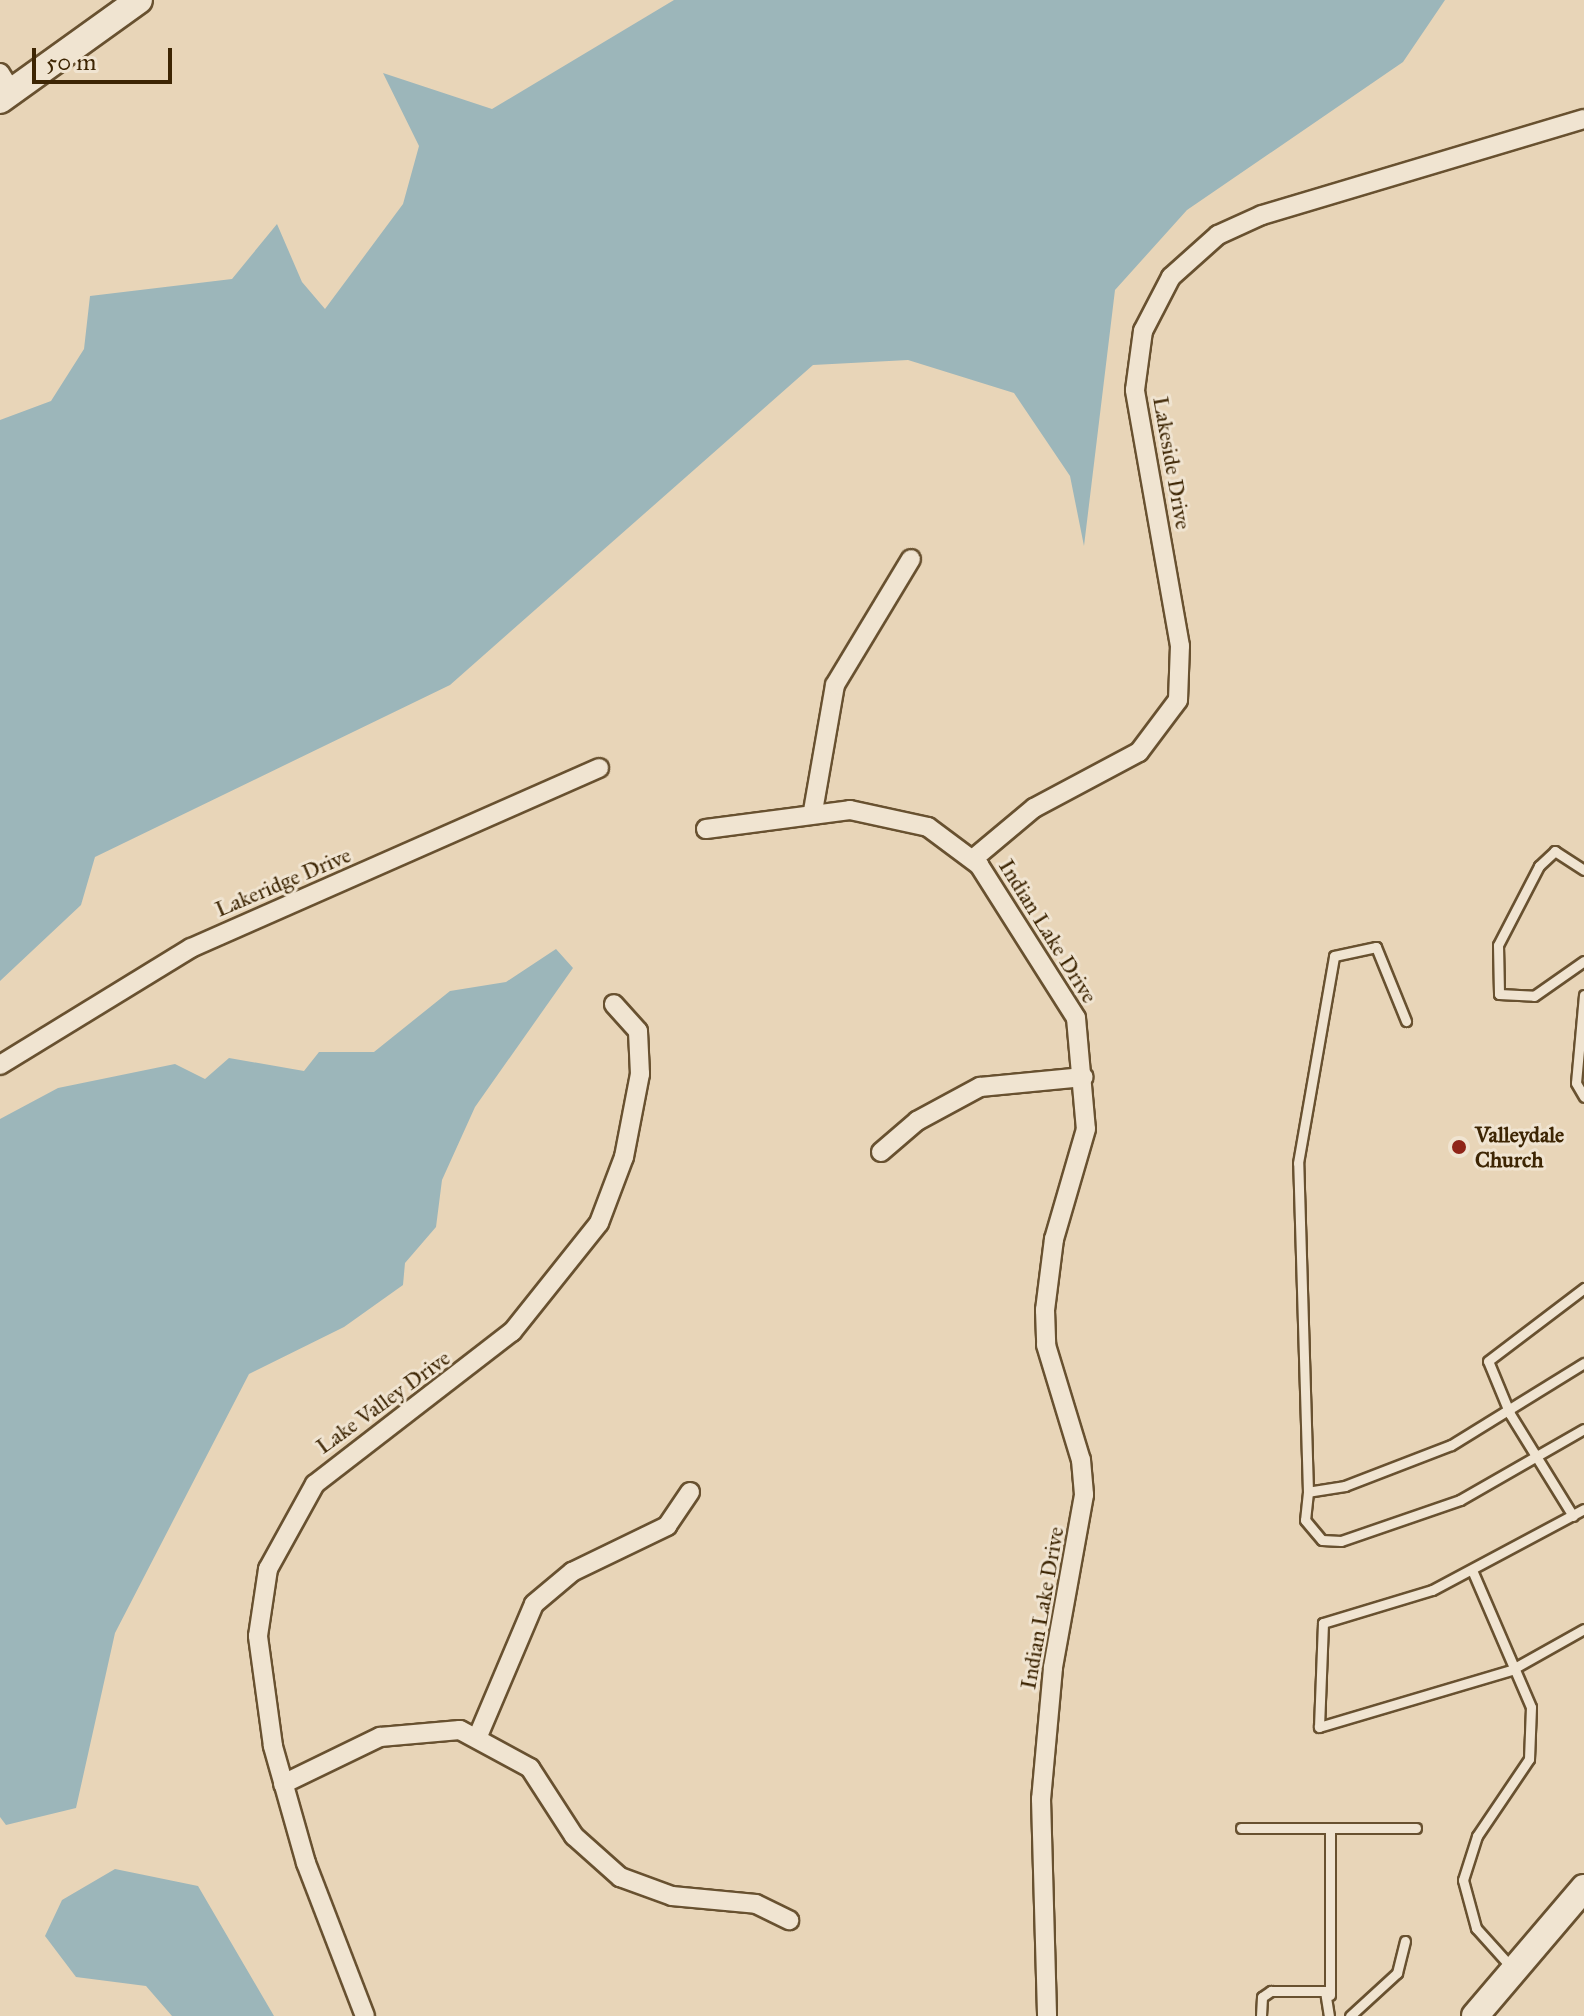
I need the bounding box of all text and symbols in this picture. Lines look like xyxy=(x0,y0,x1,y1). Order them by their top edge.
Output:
scale bar xyxy=(36,32,176,82)
text: 50 m xyxy=(46,47,96,77)
street label: Lakeside Drive xyxy=(1147,394,1197,532)
street label: Lakeridge Drive xyxy=(211,842,355,922)
street label: Indian Lake Drive xyxy=(993,854,1103,1008)
place label: Valleydale Church xyxy=(1475,1121,1564,1172)
marker: Valleydale Church xyxy=(1450,1138,1468,1156)
street label: Lake Valley Drive xyxy=(311,1345,455,1459)
street label: Indian Lake Drive xyxy=(1015,1525,1069,1691)

